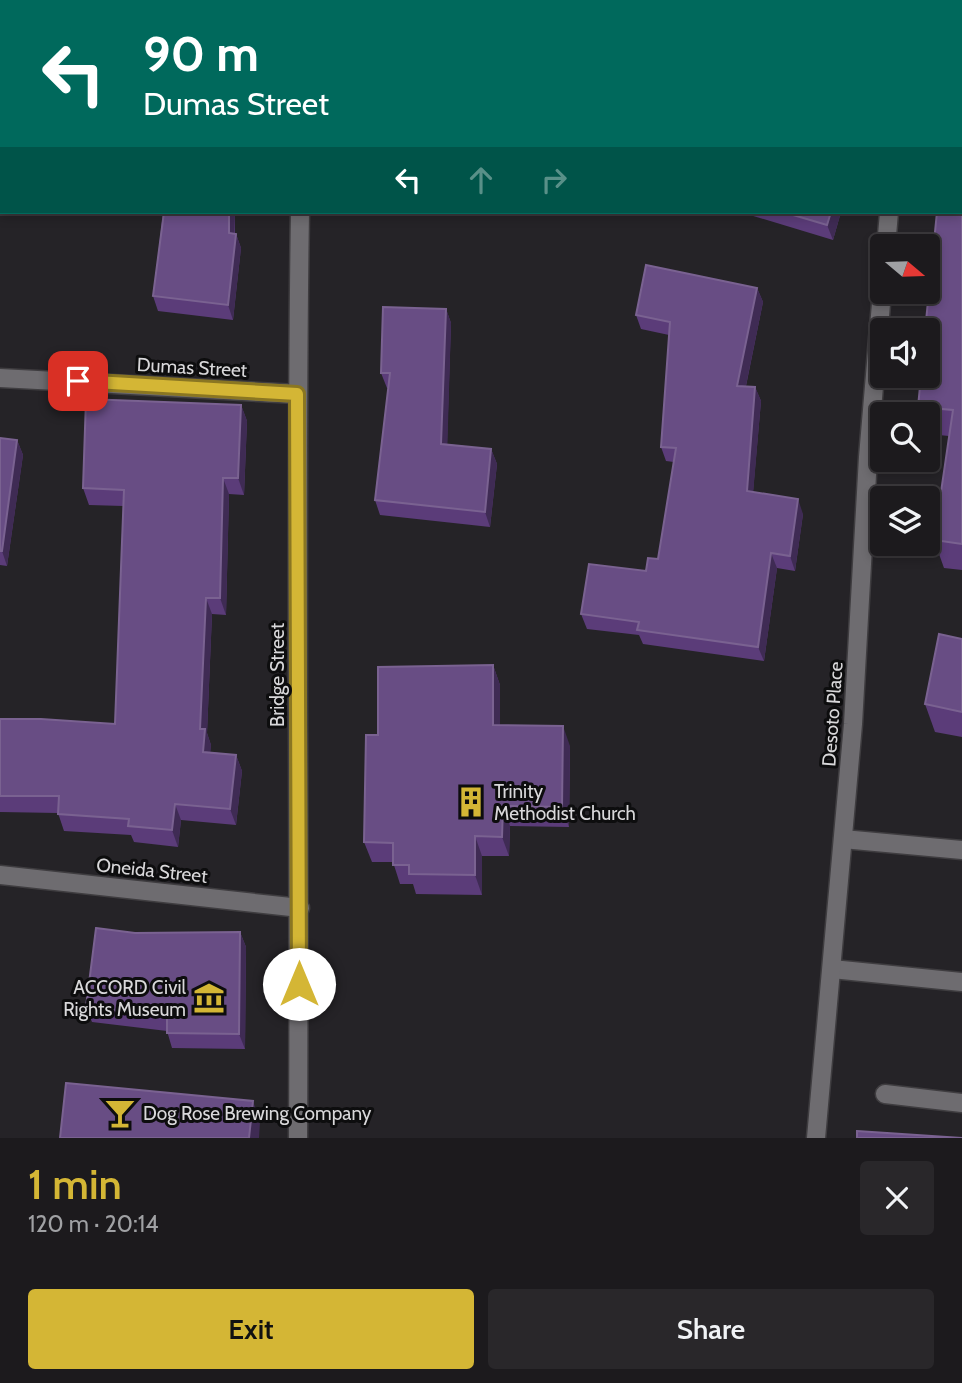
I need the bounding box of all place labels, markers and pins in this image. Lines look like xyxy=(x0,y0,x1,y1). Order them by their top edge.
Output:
pin xyxy=(48,351,108,411)
place label: Trinity Methodist Church xyxy=(494,780,636,825)
building icon: Trinity Methodist Church xyxy=(454,785,488,819)
place label: ACCORD Civil Rights Museum xyxy=(63,976,187,1021)
museum icon: ACCORD Civil Rights Museum xyxy=(192,981,226,1015)
bar icon: Dog Rose Brewing Company xyxy=(103,1096,137,1130)
place label: Dog Rose Brewing Company xyxy=(143,1102,372,1125)

